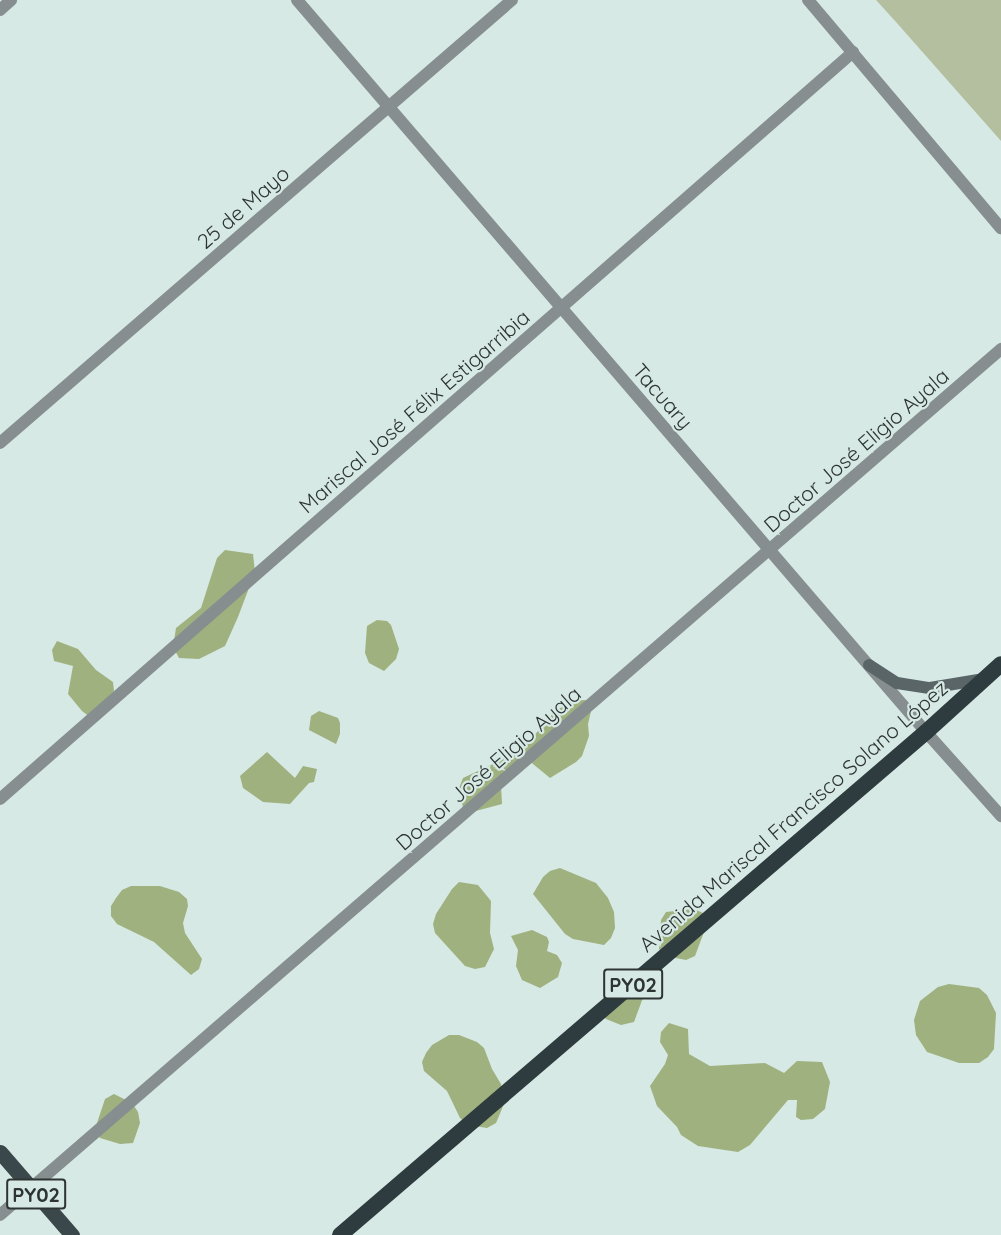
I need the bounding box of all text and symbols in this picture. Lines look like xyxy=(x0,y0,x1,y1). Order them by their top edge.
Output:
street label: 25 de Mayo xyxy=(192,160,294,254)
street label: Mariscal José Félix Estigarribia xyxy=(294,304,534,518)
street label: Tacuary xyxy=(628,358,698,434)
street label: Doctor José Eligio Ayala xyxy=(758,363,954,537)
street label: Avenida Mariscal Francisco Solano López xyxy=(634,675,952,957)
street label: Doctor José Eligio Ayala xyxy=(390,681,586,855)
road number: PY02 xyxy=(603,967,663,1001)
road number: PY02 xyxy=(6,1177,66,1211)

